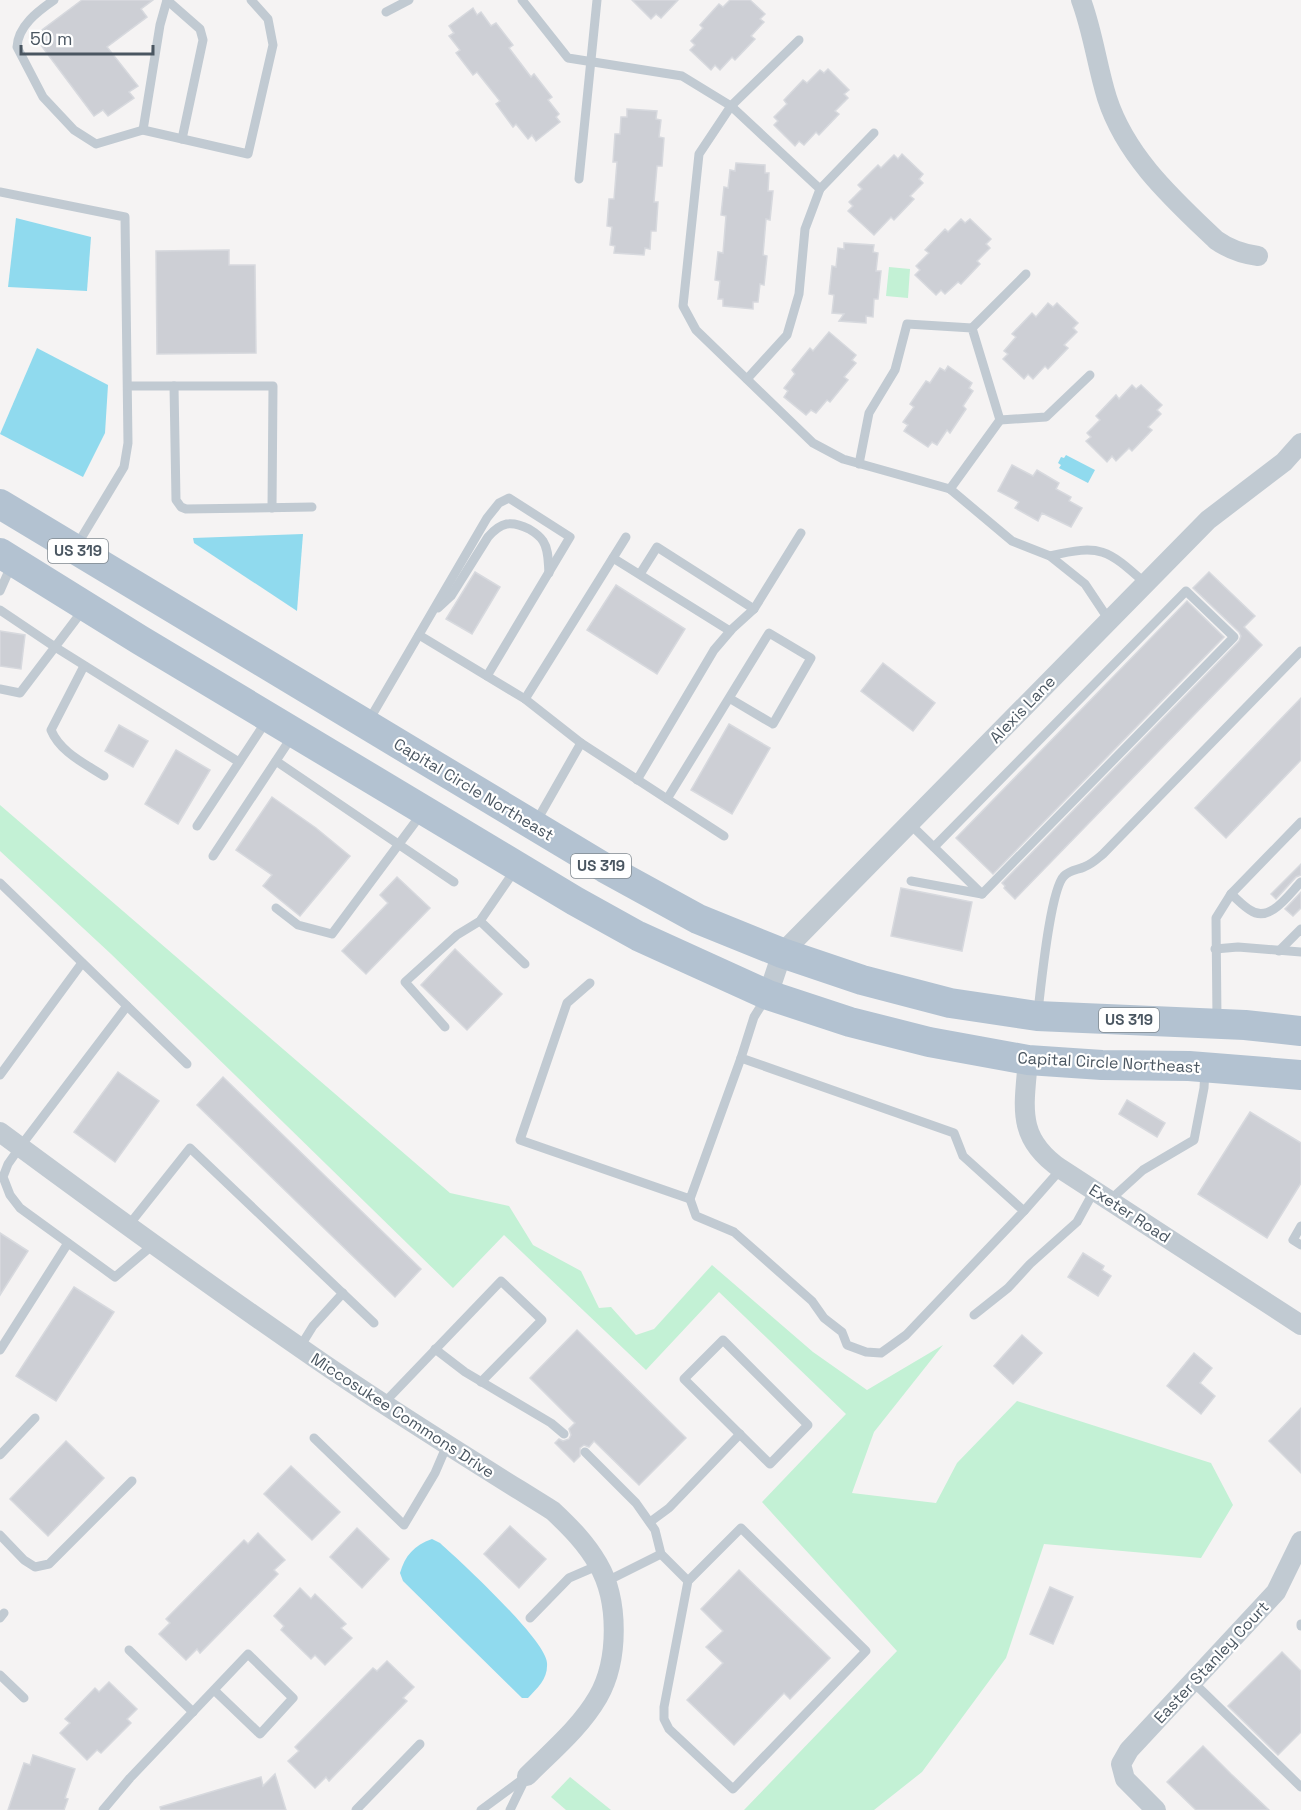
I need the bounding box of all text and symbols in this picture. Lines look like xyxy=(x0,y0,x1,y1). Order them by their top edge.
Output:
scale bar xyxy=(21,18,153,56)
text: 50 m xyxy=(30,27,72,50)
road number: US 319 xyxy=(48,539,108,563)
street label: Alexis Lane xyxy=(985,671,1060,748)
street label: Capital Circle Northeast xyxy=(390,733,558,846)
road number: US 319 xyxy=(571,854,631,878)
road number: US 319 xyxy=(1099,1008,1159,1032)
street label: Capital Circle Northeast xyxy=(1017,1047,1201,1078)
street label: Exeter Road xyxy=(1085,1179,1174,1248)
street label: Miccosukee Commons Drive xyxy=(307,1348,498,1483)
street label: Easter Stanley Court xyxy=(1149,1597,1274,1728)

